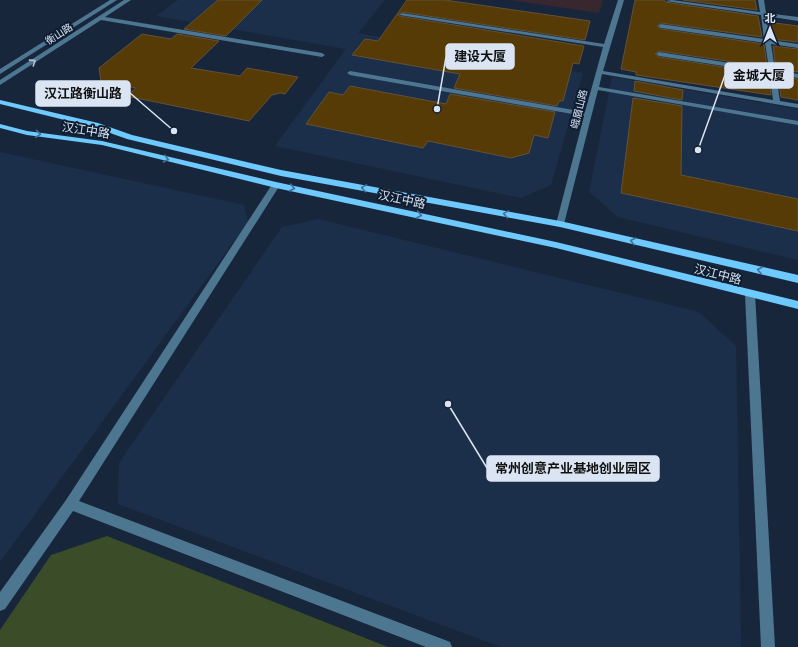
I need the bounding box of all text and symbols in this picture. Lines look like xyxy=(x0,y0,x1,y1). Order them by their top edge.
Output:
north arrow xyxy=(750,8,790,48)
text: 北 xyxy=(765,12,776,24)
street label: 衡山路 xyxy=(43,21,75,47)
callout: 建设大厦 xyxy=(446,44,514,69)
text: 建设大厦 xyxy=(454,49,506,63)
one-way arrow xyxy=(29,59,36,66)
callout: 金城大厦 xyxy=(725,63,793,88)
text: 金城大厦 xyxy=(733,68,785,82)
callout: 汉江路衡山路 xyxy=(36,81,130,106)
text: 汉江路衡山路 xyxy=(44,86,122,100)
street label: 峨眉山路 xyxy=(569,88,589,130)
street label: 汉江中路 xyxy=(61,120,111,140)
one-way arrow xyxy=(35,129,41,138)
one-way arrow xyxy=(163,154,169,162)
one-way arrow xyxy=(289,183,295,191)
one-way arrow xyxy=(361,184,368,193)
street label: 汉江中路 xyxy=(377,188,427,210)
one-way arrow xyxy=(503,210,509,219)
one-way arrow xyxy=(416,211,423,219)
one-way arrow xyxy=(630,237,637,245)
street label: 汉江中路 xyxy=(693,262,743,286)
one-way arrow xyxy=(757,266,763,274)
callout: 常州创意产业基地创业园区 xyxy=(487,456,659,481)
text: 常州创意产业基地创业园区 xyxy=(495,461,651,475)

